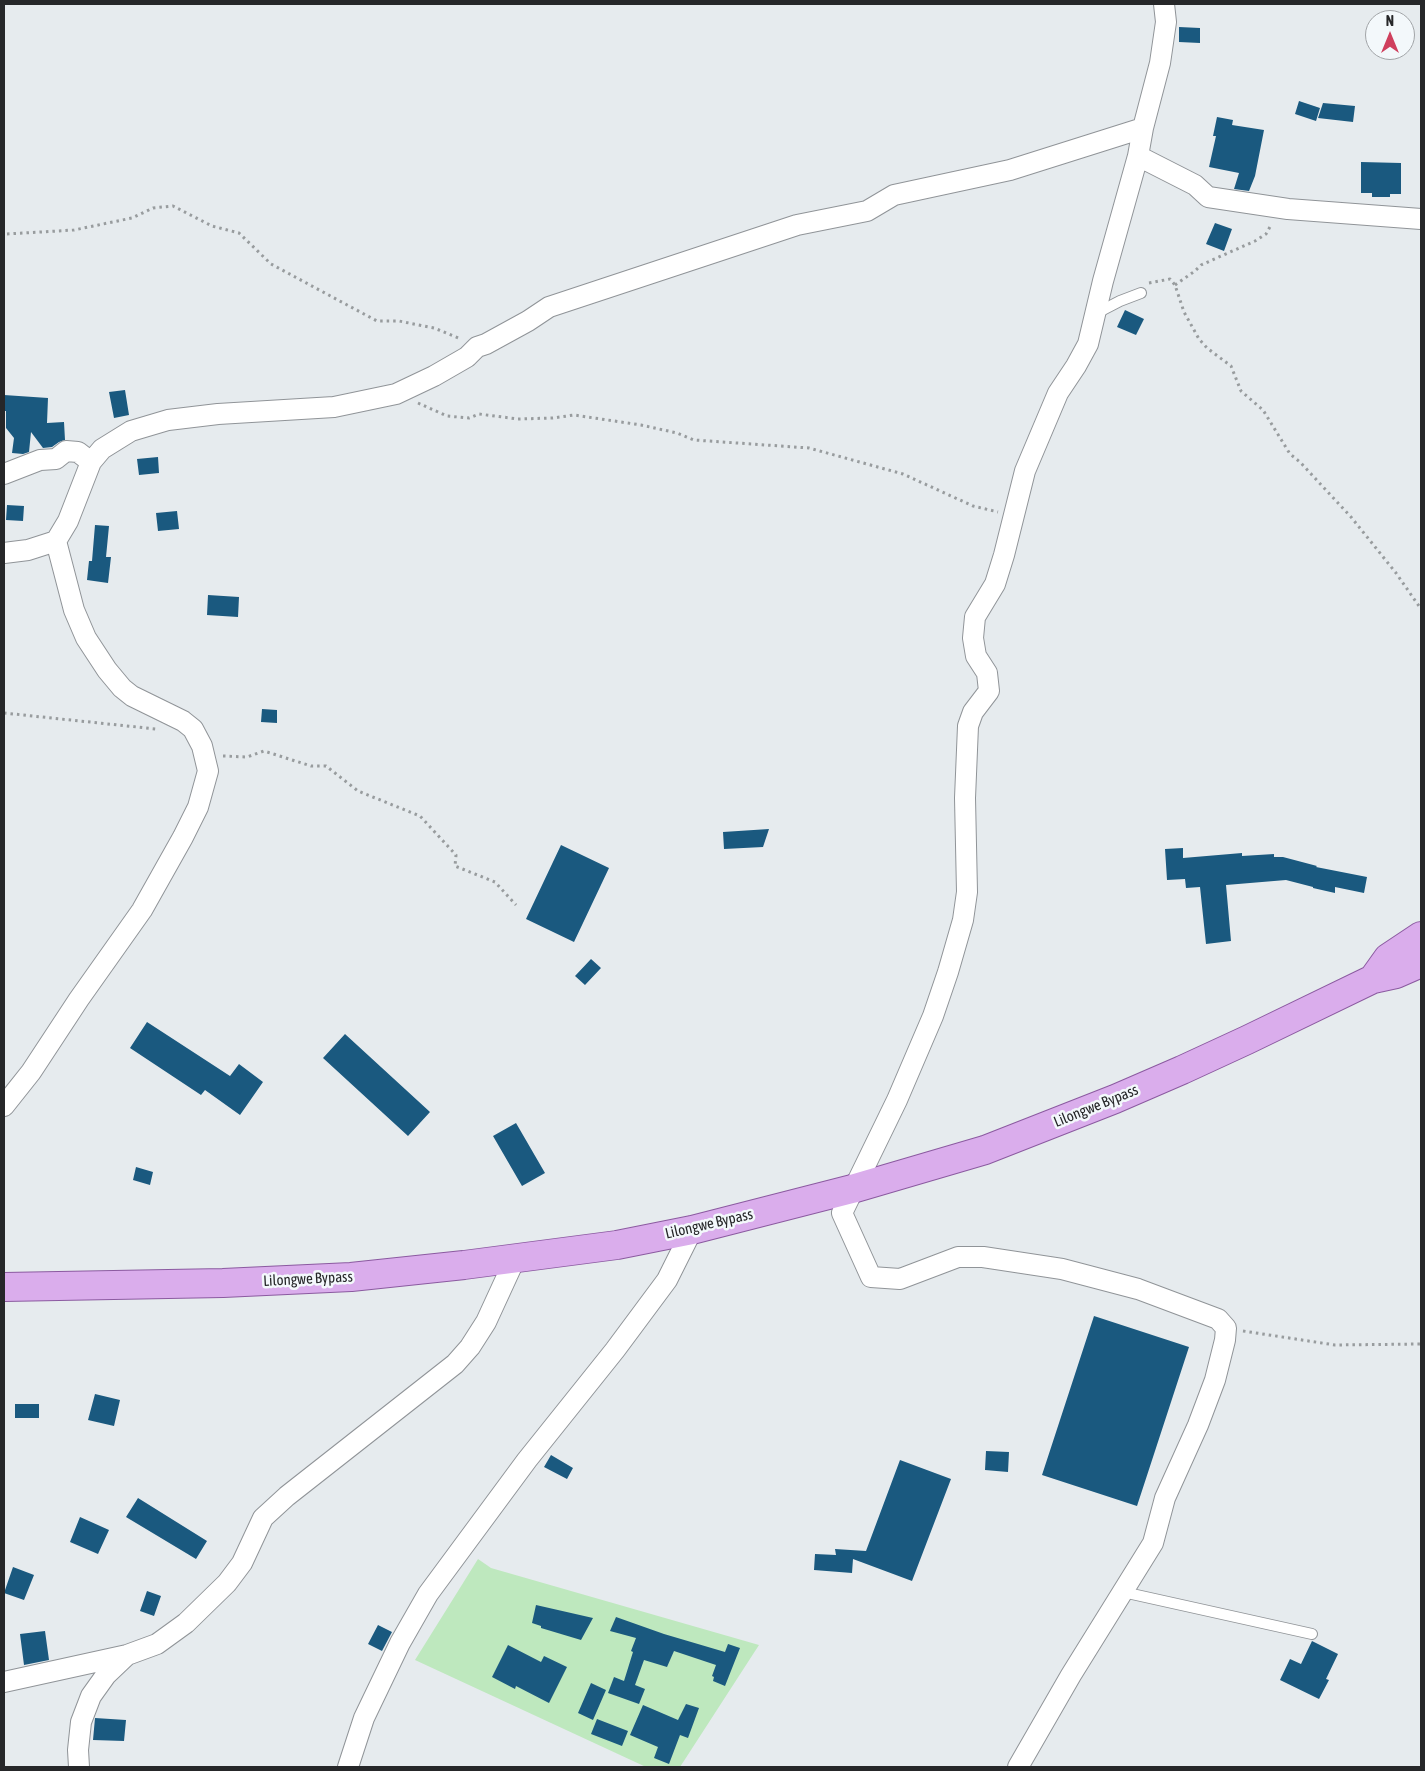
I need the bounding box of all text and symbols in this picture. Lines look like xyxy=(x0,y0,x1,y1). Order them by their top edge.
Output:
north arrow xyxy=(1365,10,1415,60)
text: N xyxy=(1386,13,1394,29)
street label: Lilongwe Bypass xyxy=(1051,1081,1141,1131)
street label: Lilongwe Bypass xyxy=(663,1205,755,1243)
street label: Lilongwe Bypass xyxy=(263,1268,353,1290)

